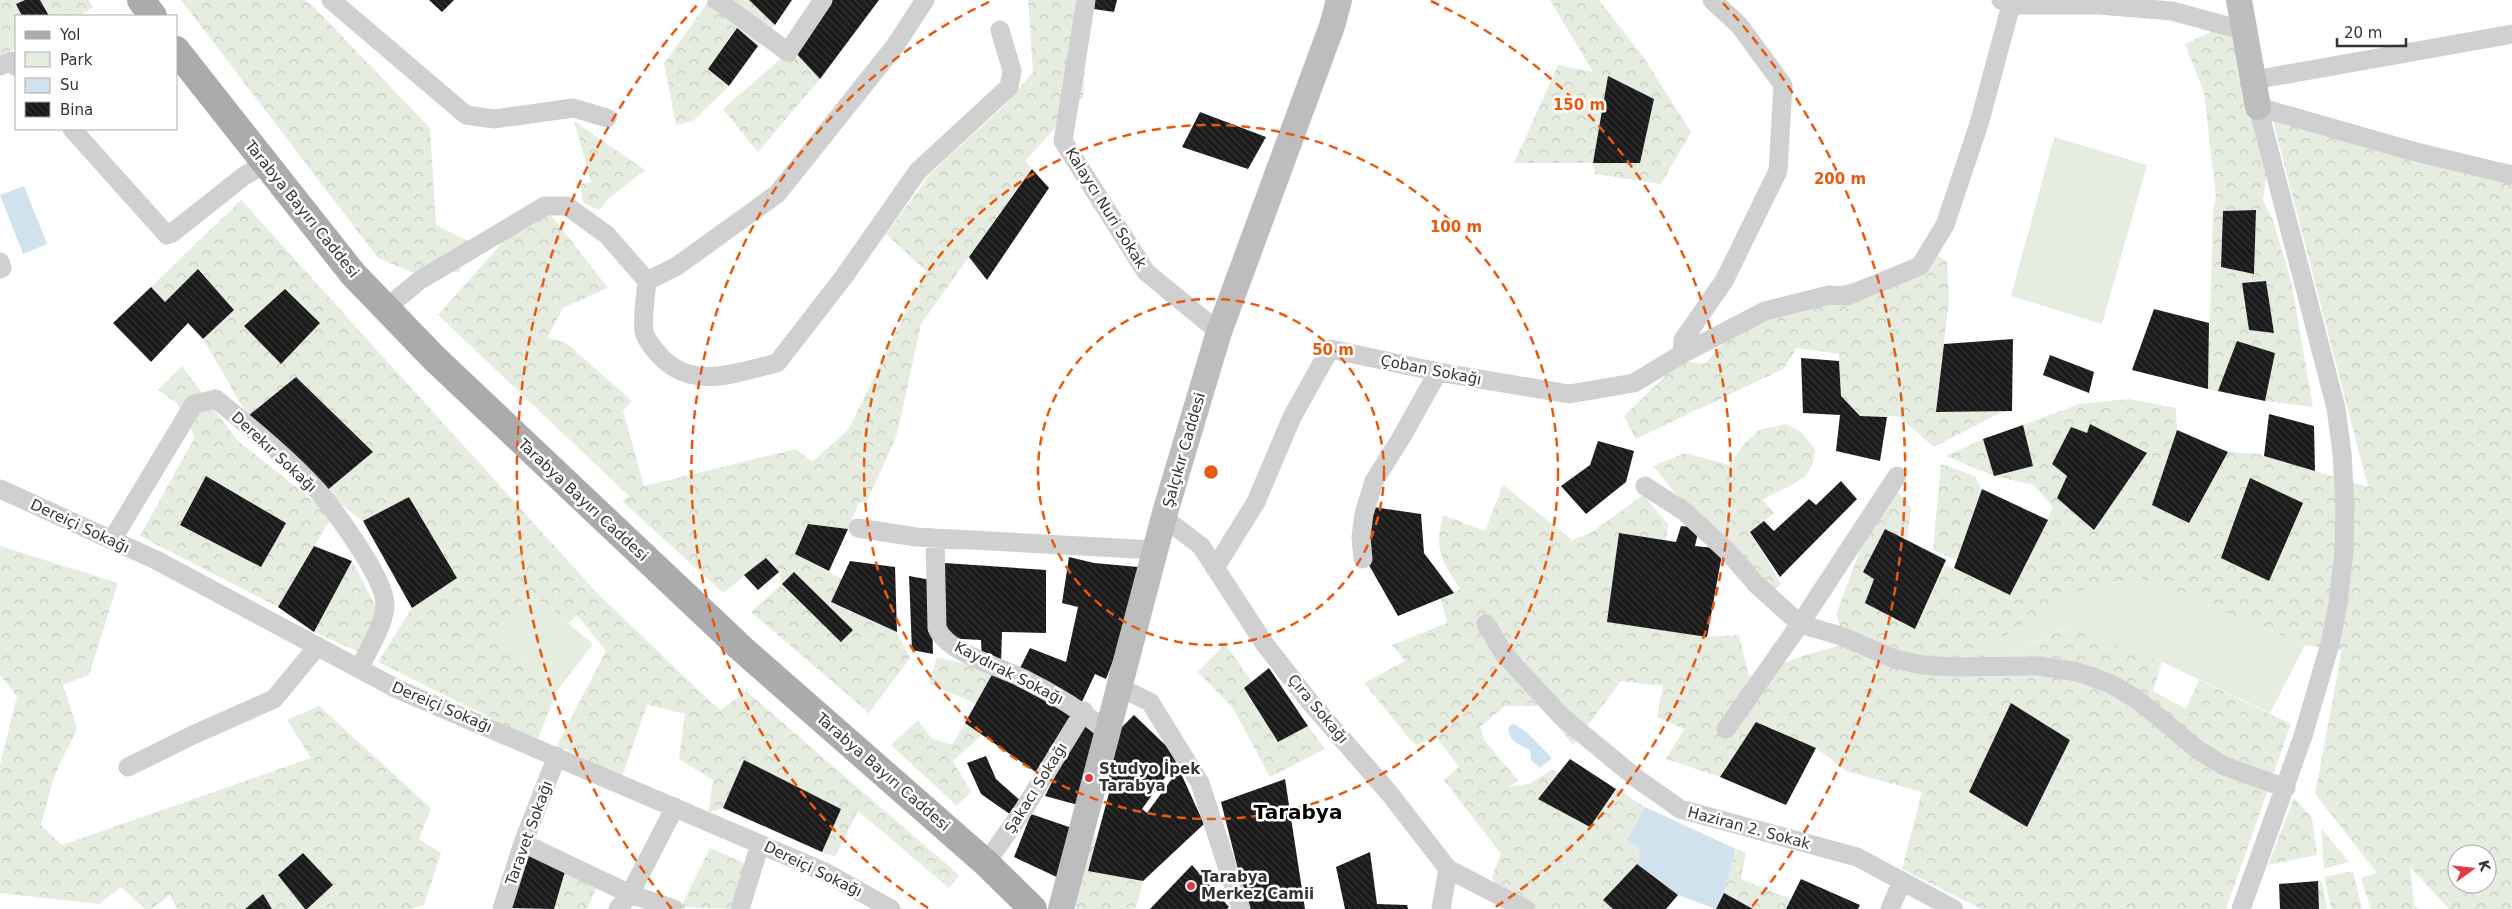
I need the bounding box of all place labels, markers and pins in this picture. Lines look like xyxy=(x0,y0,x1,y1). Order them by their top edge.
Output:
centre of rings xyxy=(1202,463,1220,481)
place label: Studyo İpek Tarabya xyxy=(1099,759,1201,795)
marker: Studyo İpek Tarabya xyxy=(1083,772,1095,784)
place label: Tarabya Merkez Camii xyxy=(1201,868,1314,903)
marker: Tarabya Merkez Camii xyxy=(1185,880,1197,892)

